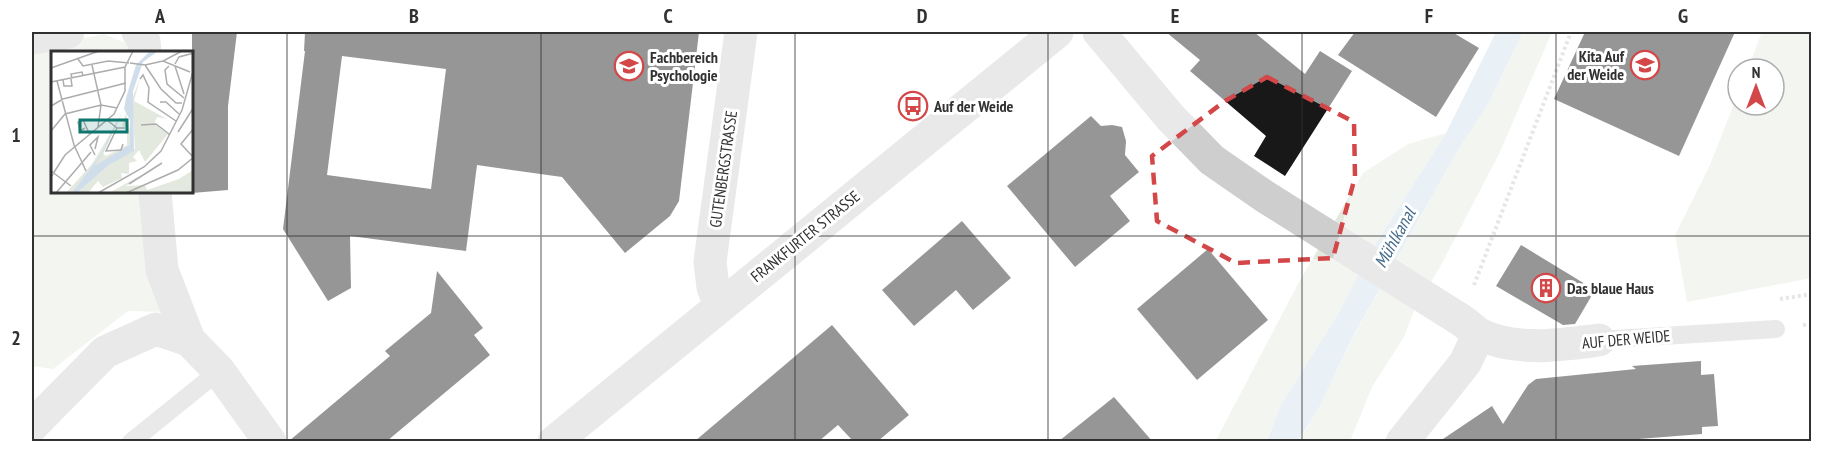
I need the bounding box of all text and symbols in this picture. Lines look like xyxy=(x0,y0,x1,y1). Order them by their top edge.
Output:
text: A xyxy=(154,3,166,29)
text: B xyxy=(409,3,419,29)
text: C xyxy=(663,3,673,29)
text: D xyxy=(917,3,928,29)
text: E xyxy=(1171,3,1179,29)
text: F xyxy=(1425,3,1433,29)
text: G xyxy=(1678,3,1688,29)
place label: Kita Auf der Weide xyxy=(1567,46,1625,84)
place label: Fachbereich Psychologie xyxy=(650,47,718,85)
school or university icon: Kita Auf der Weide xyxy=(1629,49,1661,81)
school or university icon: Fachbereich Psychologie xyxy=(613,50,645,82)
inset map xyxy=(51,51,194,194)
north arrow xyxy=(1726,57,1786,117)
text: N xyxy=(1752,62,1760,82)
bus stop icon: Auf der Weide xyxy=(897,90,929,122)
place label: Auf der Weide xyxy=(933,96,1014,116)
street label: GUTENBERGSTRASSE xyxy=(705,109,741,229)
text: 1 xyxy=(11,122,21,148)
street label: FRANKFURTER STRASSE xyxy=(746,186,864,286)
water label: Mühlkanal xyxy=(1369,202,1421,272)
building icon: Das blaue Haus xyxy=(1530,272,1562,304)
place label: Das blaue Haus xyxy=(1567,278,1654,298)
text: 2 xyxy=(11,325,21,351)
street label: AUF DER WEIDE xyxy=(1581,325,1671,353)

